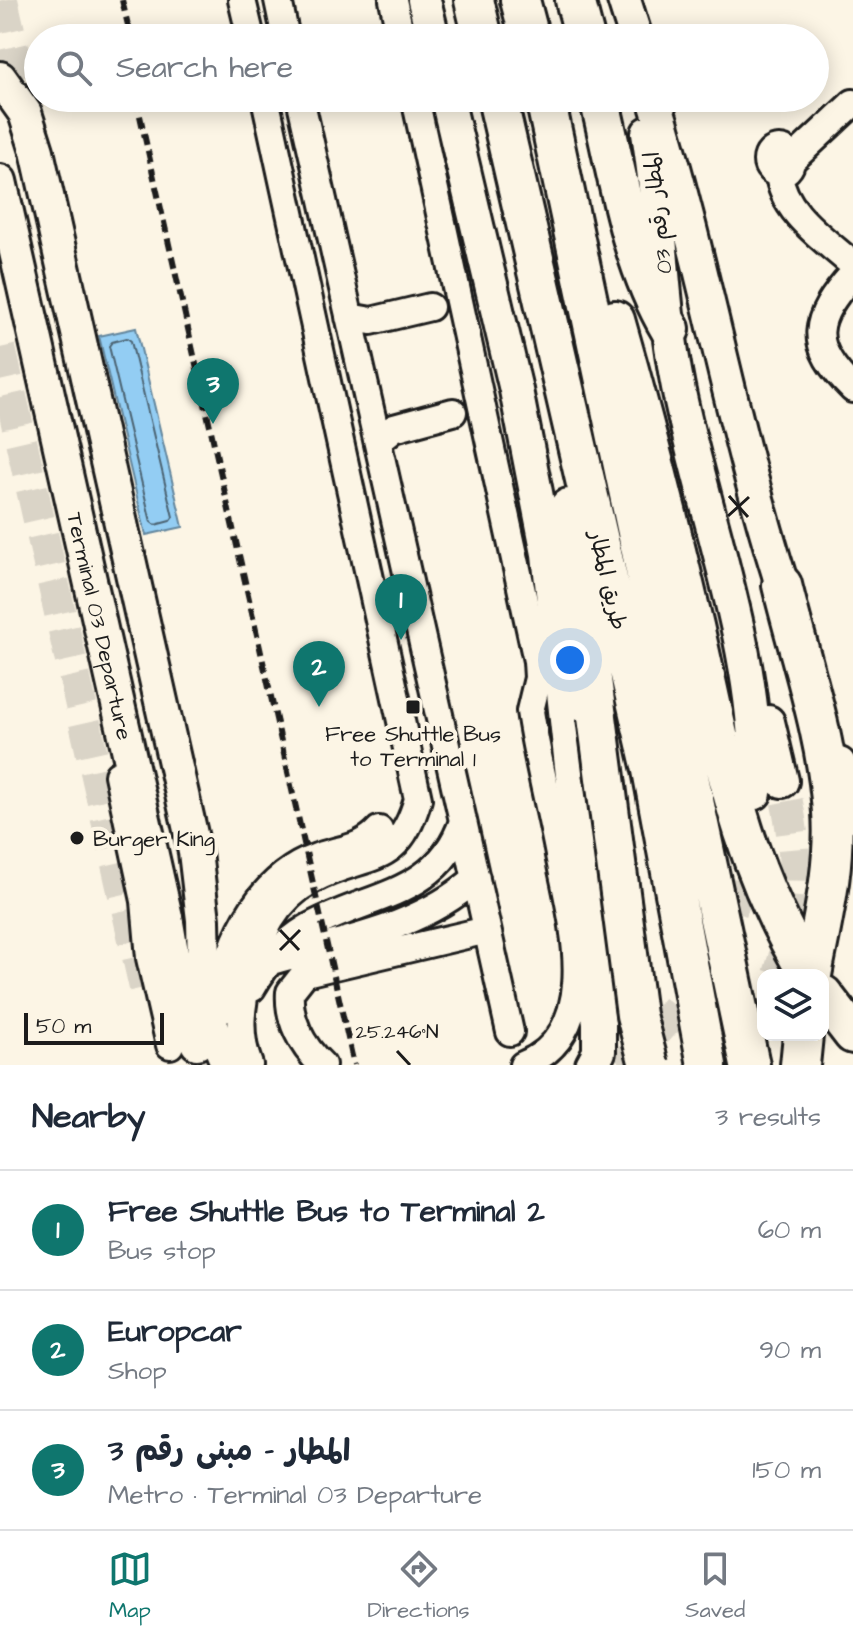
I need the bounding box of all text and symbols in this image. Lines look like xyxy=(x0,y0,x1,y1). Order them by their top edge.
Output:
search box xyxy=(24,24,829,112)
icon: search xyxy=(52,46,96,90)
text: Search here xyxy=(116,47,293,89)
street label: المطار رقم 03 xyxy=(637,150,680,276)
pin: 3 xyxy=(187,358,239,424)
street label: Terminal 03 Departure xyxy=(58,509,140,743)
street label: طريق المطار xyxy=(581,526,634,633)
pin: 1 xyxy=(375,574,427,640)
your location xyxy=(550,640,590,680)
pin: 2 xyxy=(293,641,345,707)
marker: Free Shuttle Bus to Terminal 1 xyxy=(404,698,422,716)
place label: Free Shuttle Bus to Terminal 1 xyxy=(325,719,501,775)
place label: Burger King xyxy=(93,824,215,856)
marker: Burger King xyxy=(68,829,86,847)
map controls xyxy=(757,969,829,1041)
button: layers xyxy=(757,969,829,1041)
scale bar xyxy=(24,1009,164,1045)
text: 50 m xyxy=(36,1011,91,1042)
text: 25.246°N xyxy=(356,1018,438,1046)
text: Nearby xyxy=(32,1093,146,1141)
text: 3 results xyxy=(715,1099,821,1135)
text: Free Shuttle Bus to Terminal 2 xyxy=(108,1191,545,1233)
text: 1 xyxy=(56,1212,60,1248)
text: 60 m xyxy=(758,1212,821,1248)
text: Bus stop xyxy=(108,1233,216,1269)
text: Europcar xyxy=(108,1311,242,1353)
text: 2 xyxy=(51,1332,65,1368)
text: 90 m xyxy=(759,1332,821,1368)
text: Shop xyxy=(108,1353,167,1389)
text: المطار - مبنى رقم 3 xyxy=(108,1430,350,1472)
text: 3 xyxy=(51,1452,65,1488)
text: 150 m xyxy=(752,1452,821,1488)
text: Metro · Terminal 03 Departure xyxy=(108,1477,482,1513)
tab: Map xyxy=(108,1547,152,1626)
tab: Directions xyxy=(367,1547,470,1626)
tab: Saved xyxy=(685,1547,745,1626)

